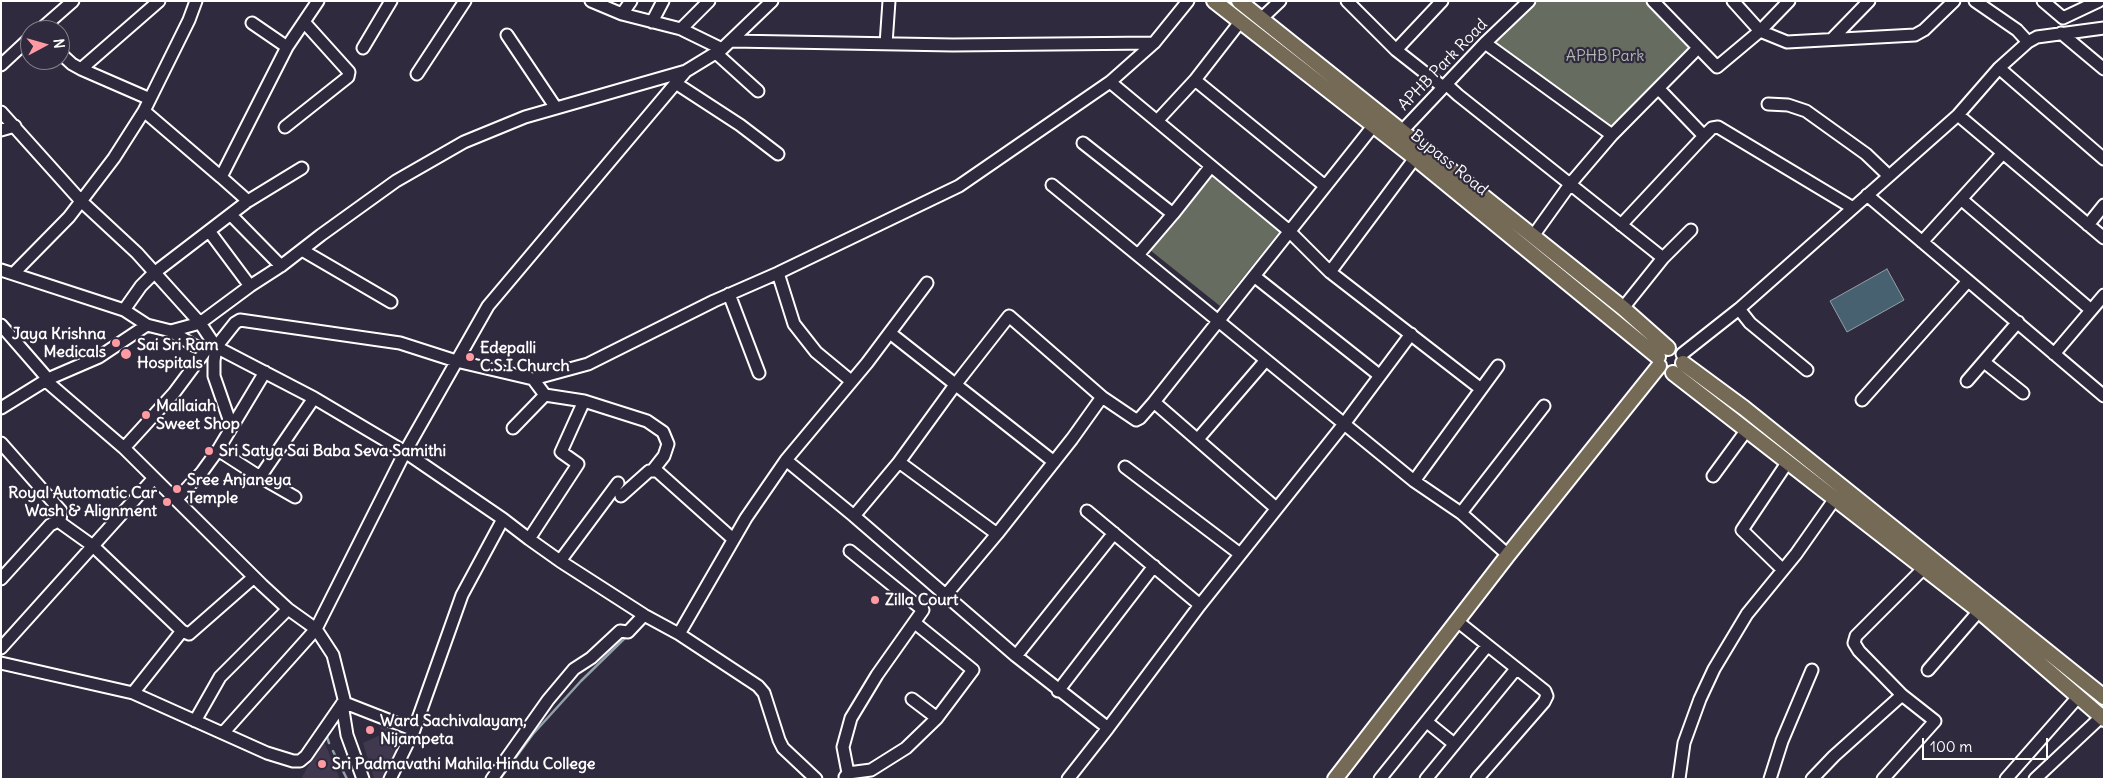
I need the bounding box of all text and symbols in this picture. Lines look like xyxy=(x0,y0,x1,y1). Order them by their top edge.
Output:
street label: APHB Park Road xyxy=(1394,15,1492,115)
north arrow xyxy=(20,20,70,70)
text: N xyxy=(49,38,68,49)
park label: APHB Park xyxy=(1566,46,1644,66)
street label: Bypass Road xyxy=(1407,126,1491,200)
place label: Jaya Krishna Medicals xyxy=(12,324,106,362)
place label: Sai Sri Ram Hospitals xyxy=(137,335,219,373)
marker: Jaya Krishna Medicals xyxy=(110,337,122,349)
place label: Edepalli C.S.I Church xyxy=(480,338,570,376)
marker: Sai Sri Ram Hospitals xyxy=(119,347,133,361)
marker: Edepalli C.S.I Church xyxy=(464,351,476,363)
place label: Mallaiah Sweet Shop xyxy=(156,396,240,434)
marker: Mallaiah Sweet Shop xyxy=(140,409,152,421)
place label: Sri Satya Sai Baba Seva Samithi xyxy=(219,441,446,461)
marker: Sri Satya Sai Baba Seva Samithi xyxy=(203,445,215,457)
place label: Sree Anjaneya Temple xyxy=(187,470,291,508)
place label: Royal Automatic Car Wash & Alignment xyxy=(8,483,157,521)
marker: Sree Anjaneya Temple xyxy=(171,483,183,495)
marker: Royal Automatic Car Wash & Alignment xyxy=(161,496,173,508)
place label: Zilla Court xyxy=(885,590,958,610)
marker: Zilla Court xyxy=(869,594,881,606)
place label: Ward Sachivalayam, Nijampeta xyxy=(380,711,527,749)
marker: Ward Sachivalayam, Nijampeta xyxy=(364,724,376,736)
scale bar xyxy=(1925,728,2051,760)
text: 100 m xyxy=(1930,737,1972,756)
place label: Sri Padmavathi Mahila Hindu College xyxy=(332,754,595,774)
marker: Sri Padmavathi Mahila Hindu College xyxy=(316,758,328,770)

